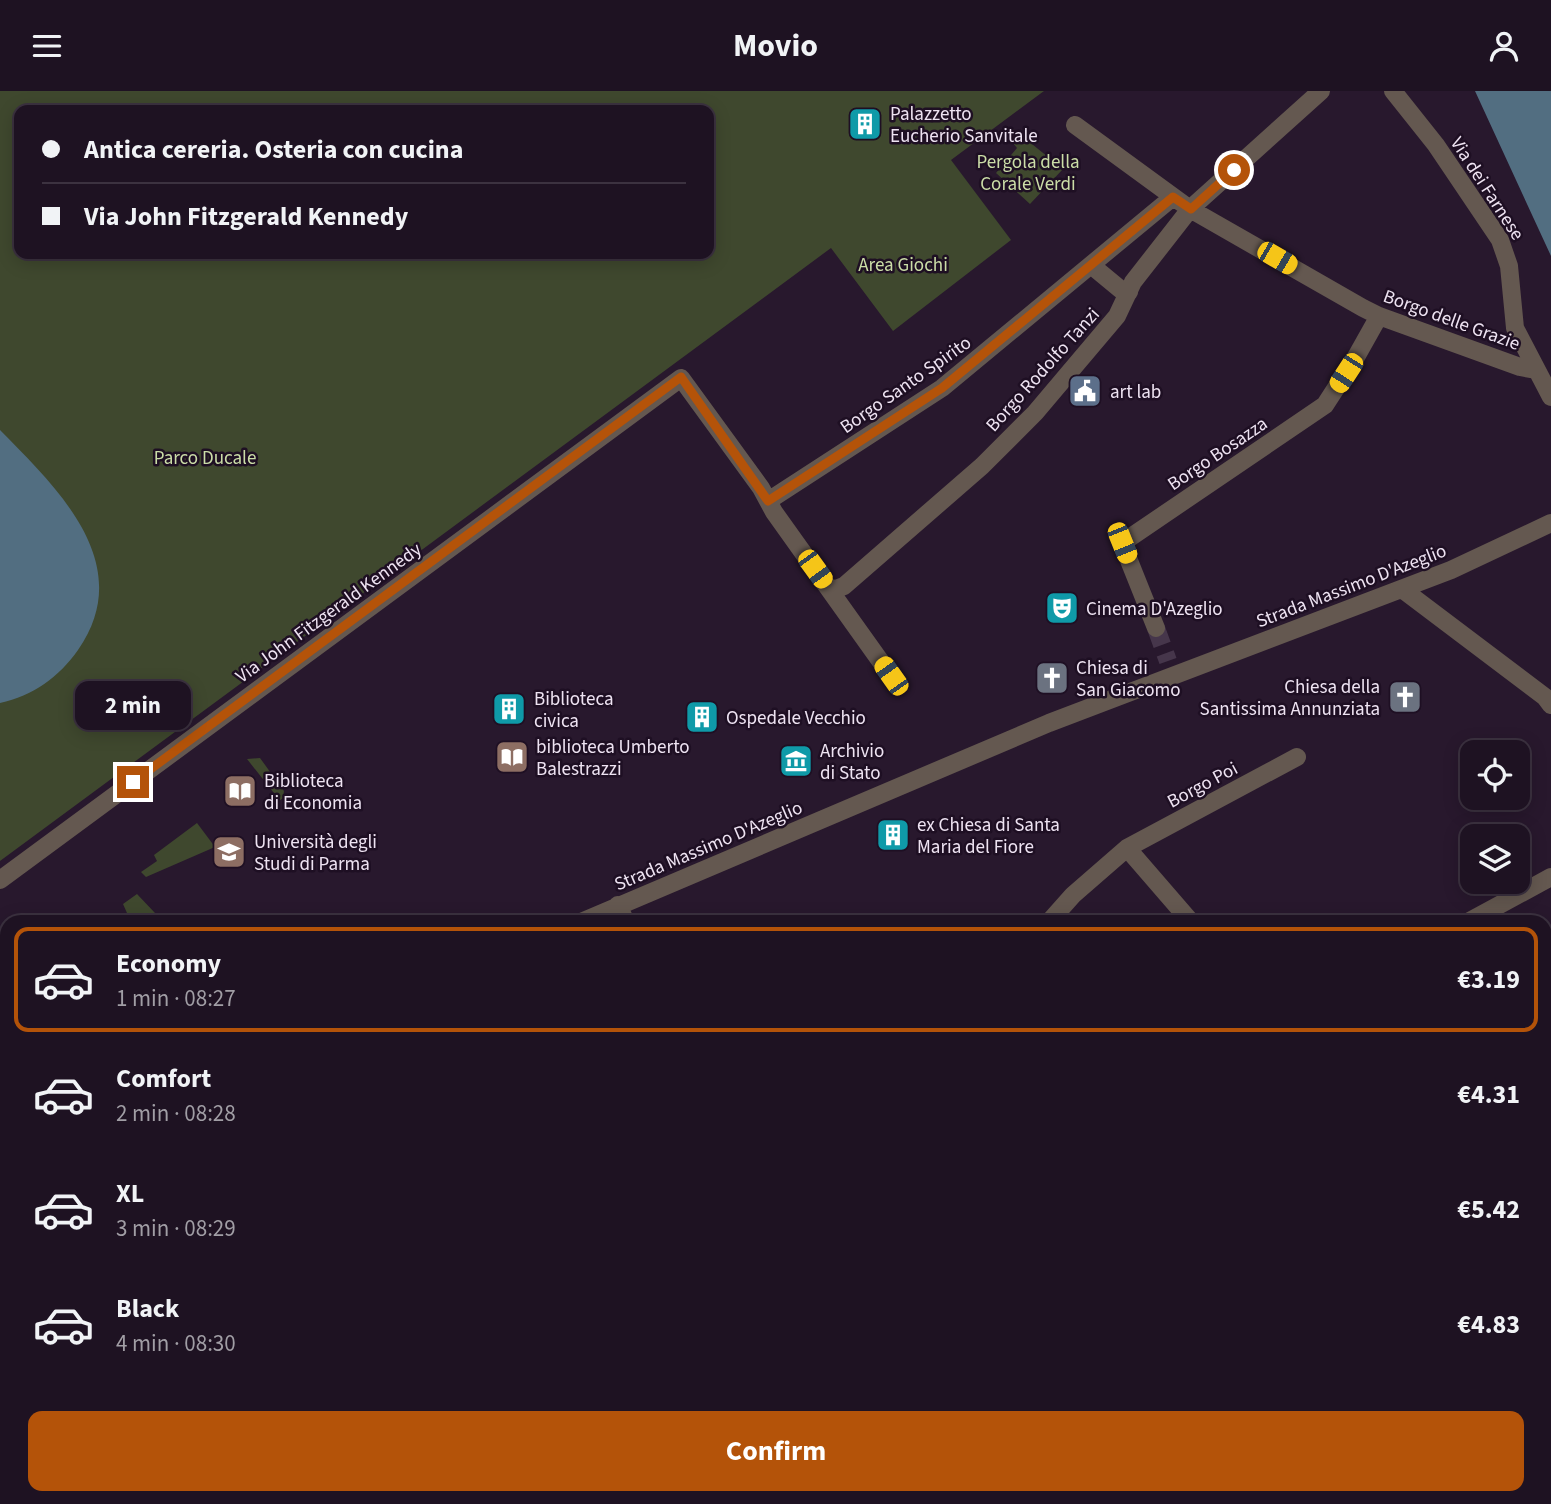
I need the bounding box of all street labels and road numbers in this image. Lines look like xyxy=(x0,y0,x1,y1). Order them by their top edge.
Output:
street label: Via dei Farnese xyxy=(1443,132,1530,246)
street label: Borgo delle Grazie xyxy=(1379,283,1524,358)
street label: Borgo Rodolfo Tanzi xyxy=(980,302,1106,438)
street label: Borgo Santo Spirito xyxy=(835,330,977,441)
street label: Borgo Bosazza xyxy=(1162,411,1273,498)
street label: Via John Fitzgerald Kennedy xyxy=(230,536,427,690)
street label: Strada Massimo D'Azeglio xyxy=(1252,538,1451,635)
street label: Borgo Poi xyxy=(1163,755,1243,815)
street label: Strada Massimo D'Azeglio xyxy=(610,795,807,898)

